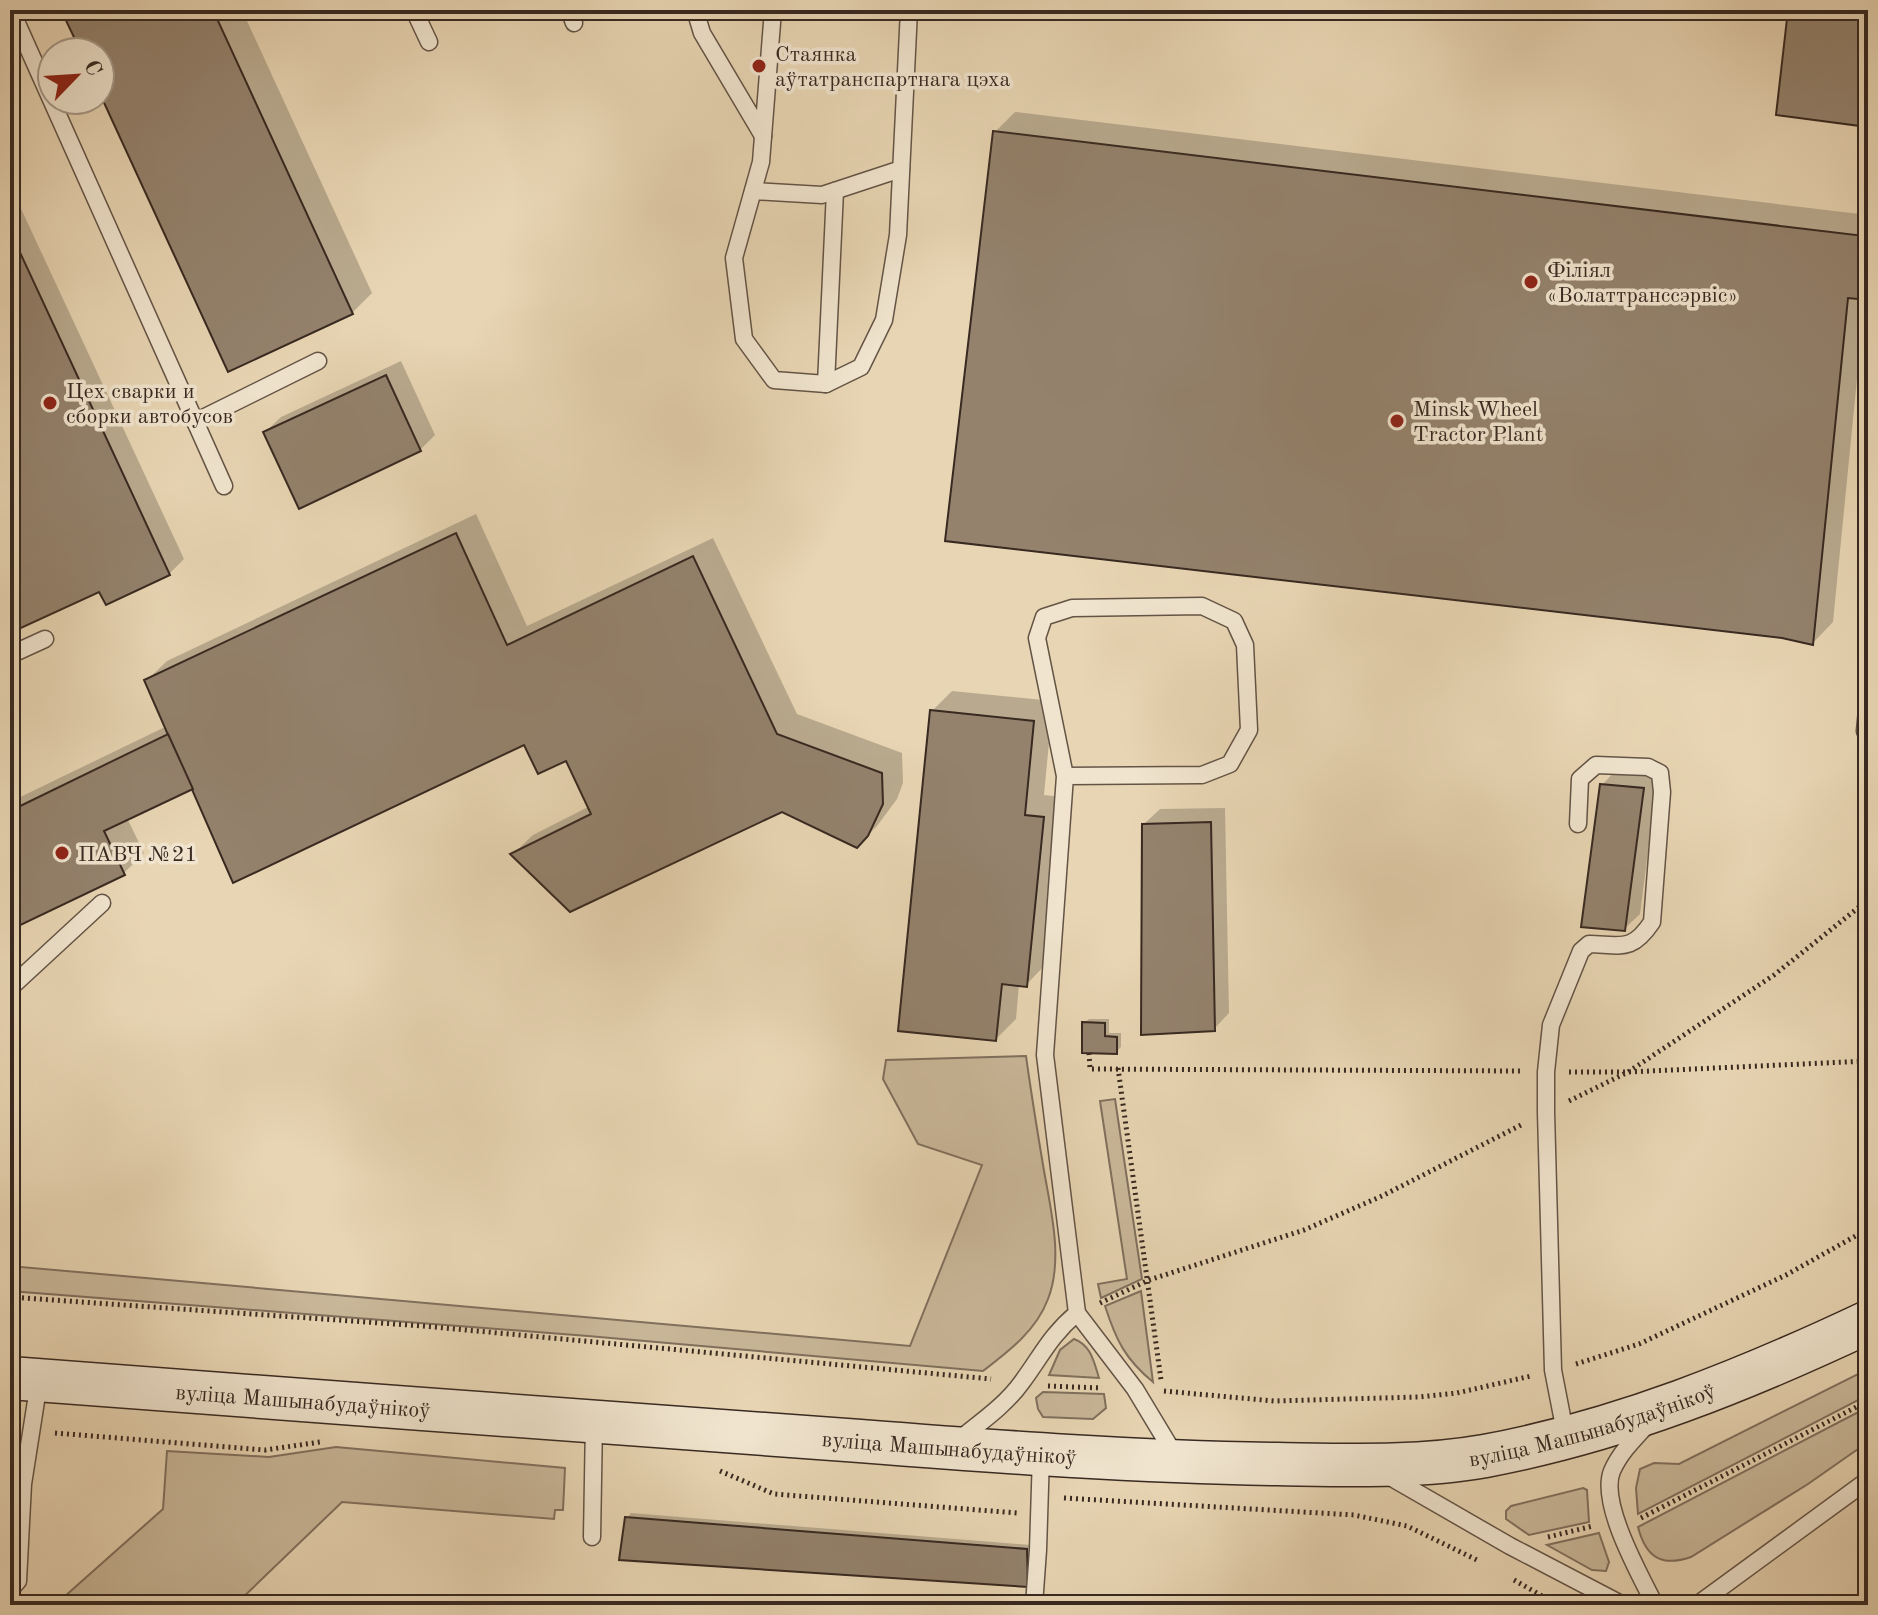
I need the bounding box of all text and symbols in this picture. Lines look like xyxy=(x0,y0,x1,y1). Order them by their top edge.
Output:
north arrow xyxy=(36,36,116,116)
place label: Стаянка аўтатранспартнага цэха xyxy=(775,44,1010,91)
text: С xyxy=(79,57,105,80)
marker: Стаянка аўтатранспартнага цэха xyxy=(750,57,768,75)
place label: Філіял «Волаттранссэрвіс» xyxy=(1547,260,1738,307)
marker: Філіял «Волаттранссэрвіс» xyxy=(1522,273,1540,291)
place label: Цех сварки и сборки автобусов xyxy=(66,381,233,428)
marker: Цех сварки и сборки автобусов xyxy=(41,394,59,412)
place label: Minsk Wheel Tractor Plant xyxy=(1413,399,1543,446)
marker: Minsk Wheel Tractor Plant xyxy=(1388,412,1406,430)
marker: ПАВЧ №21 xyxy=(53,844,71,862)
place label: ПАВЧ №21 xyxy=(78,844,197,866)
street label: вуліца Машынабудаўнікоў xyxy=(1468,1380,1719,1471)
street label: вуліца Машынабудаўнікоў xyxy=(175,1382,432,1423)
street label: вуліца Машынабудаўнікоў xyxy=(821,1429,1078,1469)

